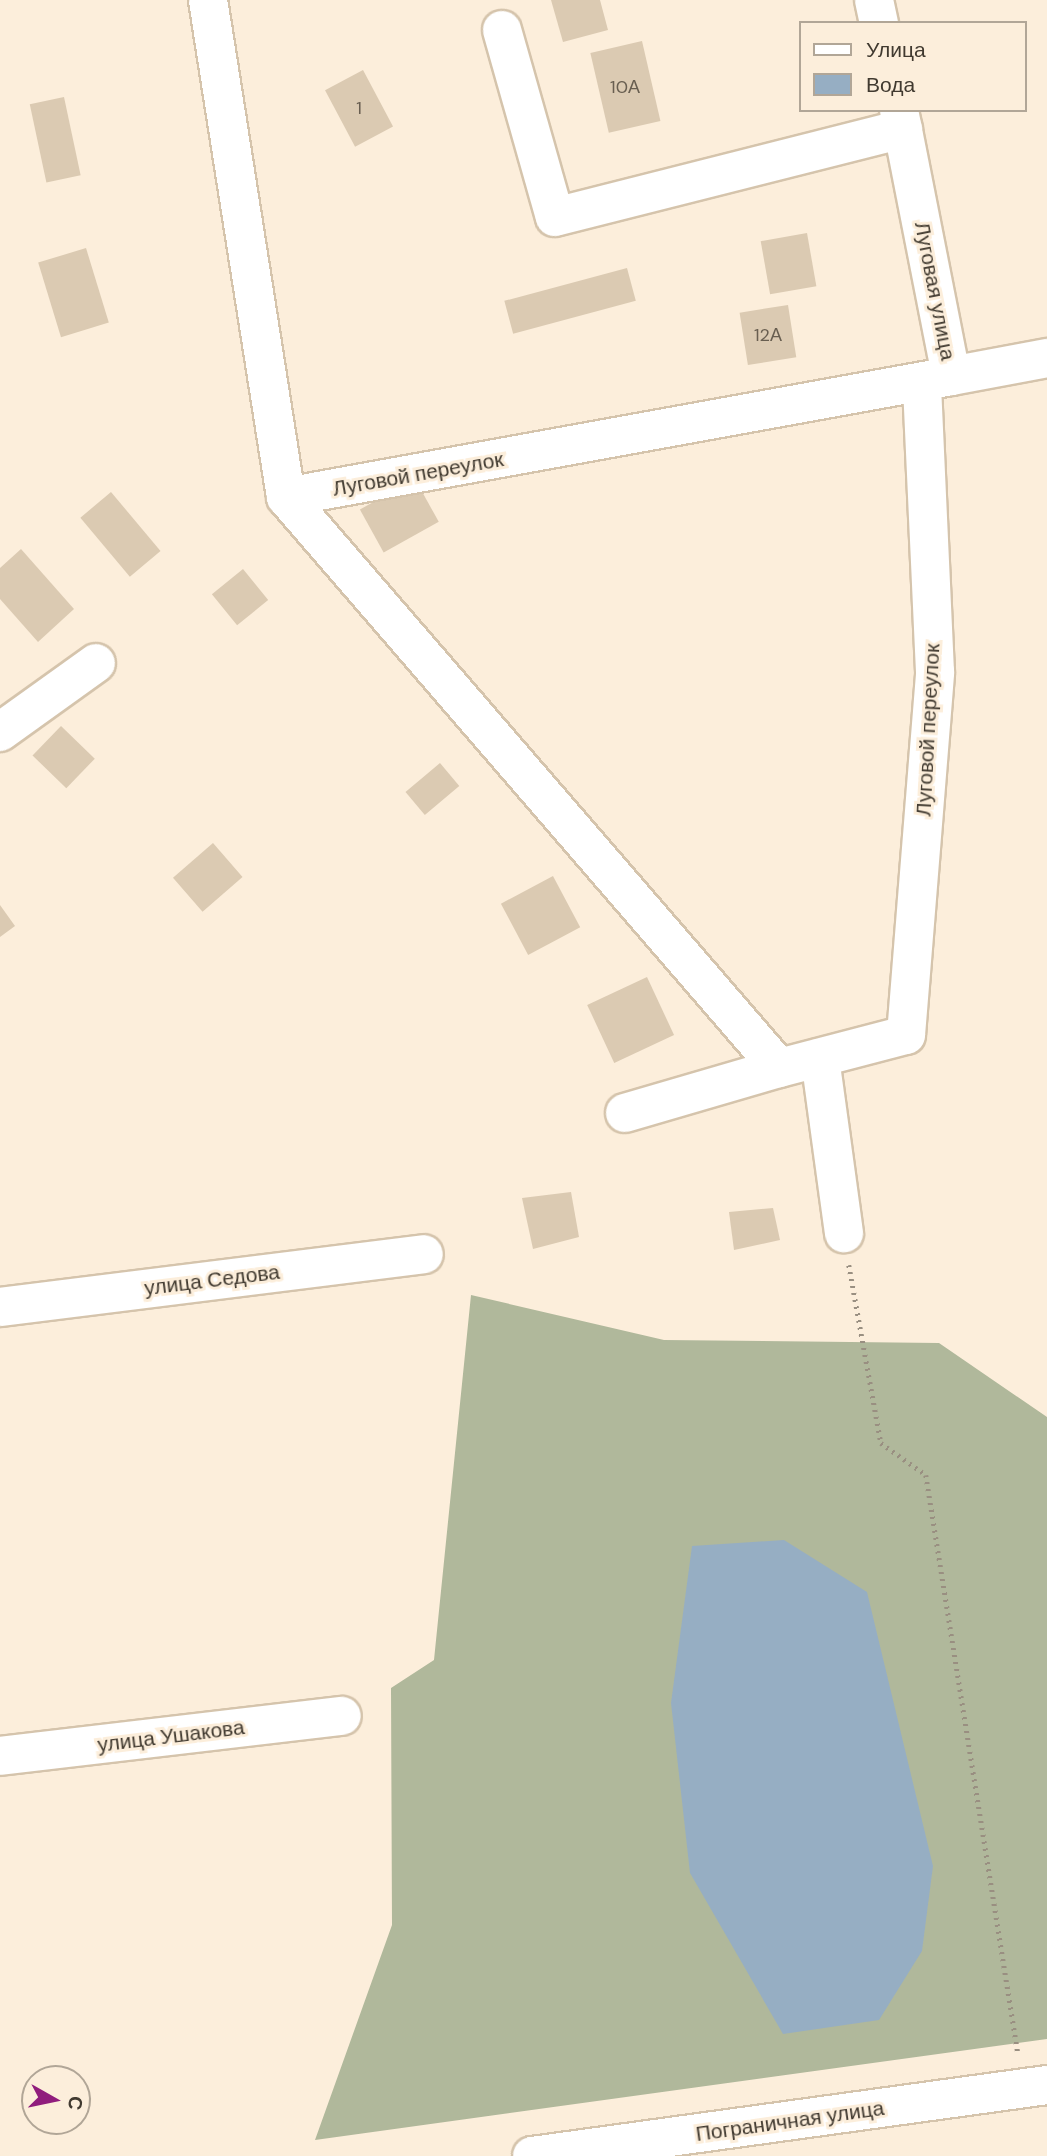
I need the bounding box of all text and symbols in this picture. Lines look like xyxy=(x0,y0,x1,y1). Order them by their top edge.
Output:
legend xyxy=(799,21,1026,112)
text: Улица xyxy=(866,36,926,64)
text: Вода xyxy=(866,71,915,99)
house number: 10А xyxy=(610,76,640,98)
house number: 1 xyxy=(356,97,362,119)
street label: Луговая улица xyxy=(909,220,961,362)
house number: 12А xyxy=(754,324,782,346)
street label: Луговой переулок xyxy=(331,447,505,501)
street label: Луговой переулок xyxy=(911,643,945,817)
street label: улица Седова xyxy=(143,1259,281,1301)
street label: улица Ушакова xyxy=(96,1714,246,1758)
north arrow xyxy=(21,2065,91,2135)
text: С xyxy=(62,2094,89,2112)
street label: Пограничная улица xyxy=(694,2095,886,2147)

